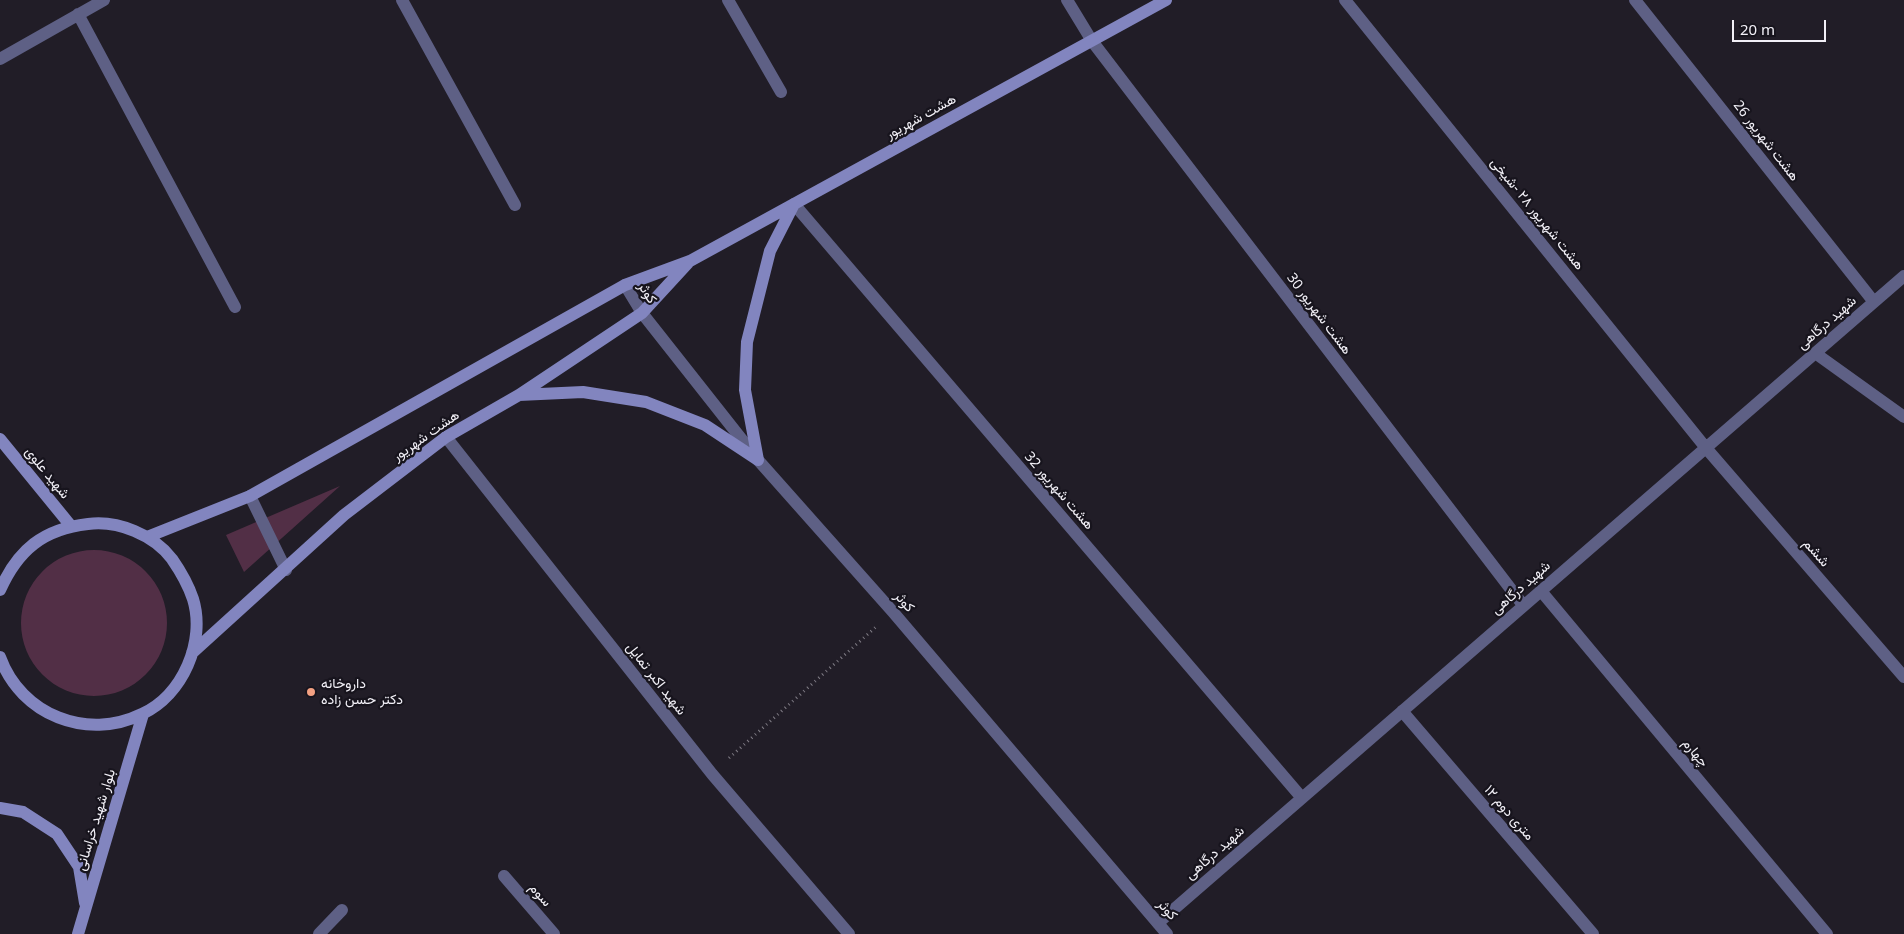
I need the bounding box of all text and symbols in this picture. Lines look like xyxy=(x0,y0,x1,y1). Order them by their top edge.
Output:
scale bar xyxy=(1734,10,1828,42)
text: 20 m xyxy=(1740,19,1775,39)
street label: هشت شهریور xyxy=(883,91,959,143)
street label: هشت شهریور 26 xyxy=(1729,97,1803,185)
street label: هشت شهریور ۲۸ -شیخی xyxy=(1486,154,1588,274)
street label: هشت شهریور 30 xyxy=(1283,270,1355,358)
street label: کوثر xyxy=(634,279,660,307)
street label: شهید درگاهی xyxy=(1794,293,1860,353)
street label: هشت شهریور xyxy=(389,407,463,465)
street label: شهید علوی xyxy=(21,444,73,502)
street label: هشت شهریور 32 xyxy=(1021,449,1097,533)
street label: ششم xyxy=(1799,536,1833,570)
street label: شهید درگاهی xyxy=(1488,558,1554,618)
street label: کوثر xyxy=(890,588,918,616)
street label: شهید اکبر تمایل xyxy=(622,639,690,719)
place label: داروخانه دکتر حسن زاده xyxy=(321,676,403,709)
marker: داروخانه دکتر حسن زاده xyxy=(305,686,317,698)
street label: چهارم xyxy=(1678,735,1712,771)
street label: بلوار شهید خراسانی xyxy=(73,767,119,873)
street label: ۱۲ متری دوم xyxy=(1480,782,1538,844)
street label: شهید درگاهی xyxy=(1182,823,1248,883)
street label: سوم xyxy=(525,880,555,910)
street label: کوثر xyxy=(1153,896,1181,924)

